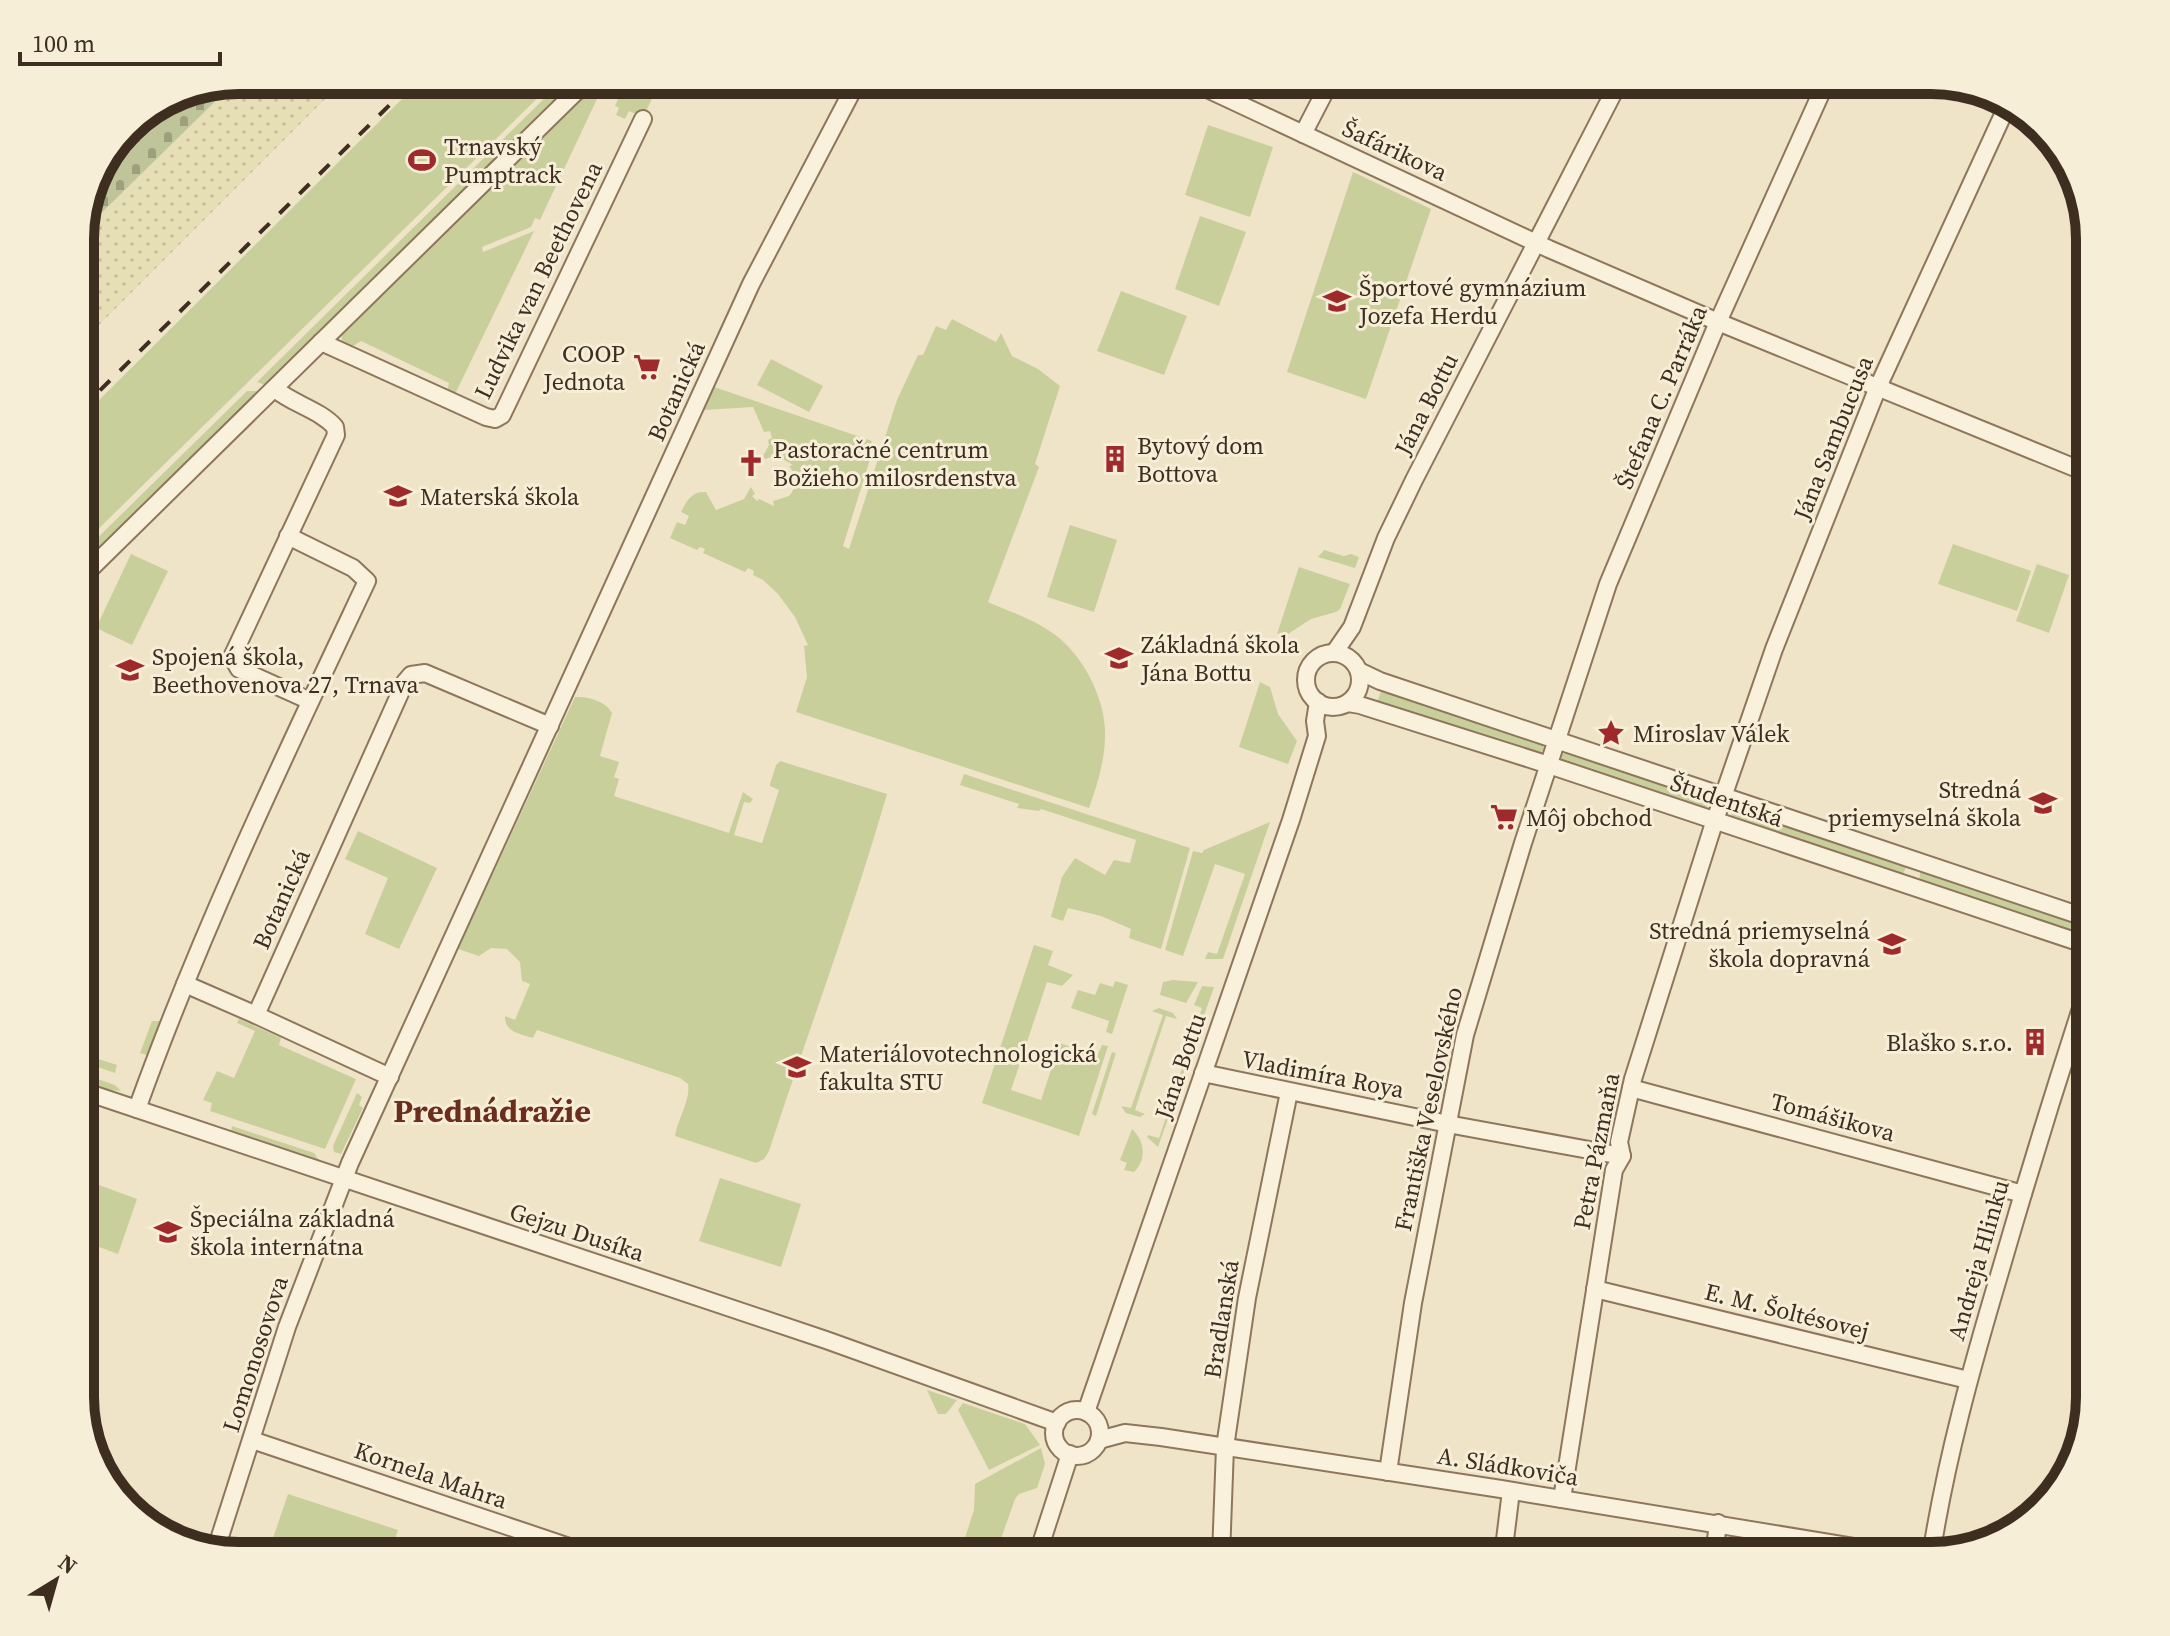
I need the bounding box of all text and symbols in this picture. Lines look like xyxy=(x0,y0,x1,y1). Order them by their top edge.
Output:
scale bar xyxy=(20,16,220,66)
text: 100 m xyxy=(32,27,95,60)
street label: Šafárikova xyxy=(1337,111,1454,189)
place label: Trnavský Pumptrack xyxy=(444,130,562,191)
sports icon: Trnavský Pumptrack xyxy=(407,145,437,175)
street label: Ludvika van Beethovena xyxy=(466,155,610,404)
place label: Športové gymnázium Jozefa Herdu xyxy=(1358,271,1586,332)
school or university icon: Športové gymnázium Jozefa Herdu xyxy=(1322,286,1352,316)
street label: Štefana C. Parráka xyxy=(1607,299,1715,494)
street label: Botanická xyxy=(639,335,713,446)
place label: COOP Jednota xyxy=(542,337,626,398)
street label: Jána Bottu xyxy=(1386,347,1466,462)
street label: Jána Sambucusa xyxy=(1785,350,1881,526)
supermarket icon: COOP Jednota xyxy=(632,352,662,382)
place label: Bytový dom Bottova xyxy=(1137,429,1264,490)
place label: Pastoračné centrum Božieho milosrdenstva xyxy=(773,433,1018,494)
building icon: Bytový dom Bottova xyxy=(1100,444,1130,474)
church icon: Pastoračné centrum Božieho milosrdenstva xyxy=(736,448,766,478)
place label: Materská škola xyxy=(420,480,580,513)
school or university icon: Materská škola xyxy=(383,481,413,511)
place label: Základná škola Jána Bottu xyxy=(1140,628,1300,689)
place label: Spojená škola, Beethovenova 27, Trnava xyxy=(152,640,419,701)
school or university icon: Základná škola Jána Bottu xyxy=(1104,643,1134,673)
school or university icon: Spojená škola, Beethovenova 27, Trnava xyxy=(115,655,145,685)
place label: Miroslav Válek xyxy=(1633,717,1790,750)
place icon: Miroslav Válek xyxy=(1596,718,1626,748)
street label: Študentská xyxy=(1666,765,1789,835)
place label: Stredná priemyselná škola xyxy=(1828,773,2022,834)
school or university icon: Stredná priemyselná škola xyxy=(2028,788,2058,818)
place label: Môj obchod xyxy=(1526,801,1652,834)
supermarket icon: Môj obchod xyxy=(1489,802,1519,832)
street label: Botanická xyxy=(244,843,318,954)
place label: Stredná priemyselná škola dopravná xyxy=(1649,914,1871,975)
school or university icon: Stredná priemyselná škola dopravná xyxy=(1877,929,1907,959)
street label: Františka Veselovského xyxy=(1386,984,1470,1234)
street label: Jána Bottu xyxy=(1146,1008,1214,1125)
place label: Blaško s.r.o. xyxy=(1886,1026,2013,1059)
building icon: Blaško s.r.o. xyxy=(2020,1027,2050,1057)
place label: Materiálovotechnologická fakulta STU xyxy=(819,1037,1098,1098)
street label: Vladimíra Roya xyxy=(1239,1042,1408,1106)
school or university icon: Materiálovotechnologická fakulta STU xyxy=(782,1052,812,1082)
street label: Petra Pázmaňa xyxy=(1565,1069,1628,1232)
street label: Tomášikova xyxy=(1767,1085,1899,1150)
district label: Prednádražie xyxy=(393,1089,591,1133)
street label: Andreja Hlinku xyxy=(1939,1176,2017,1344)
street label: Gejzu Dusíka xyxy=(505,1195,649,1270)
place label: Špeciálna základná škola internátna xyxy=(190,1202,395,1263)
school or university icon: Špeciálna základná škola internátna xyxy=(153,1217,183,1247)
street label: Bradlanská xyxy=(1195,1256,1247,1381)
street label: Lomonosovova xyxy=(214,1271,296,1436)
street label: E. M. Šoltésovej xyxy=(1701,1275,1873,1347)
street label: Kornela Mahra xyxy=(350,1433,513,1517)
street label: A. Sládkoviča xyxy=(1435,1439,1582,1494)
north arrow xyxy=(16,1540,96,1620)
text: N xyxy=(53,1547,83,1581)

